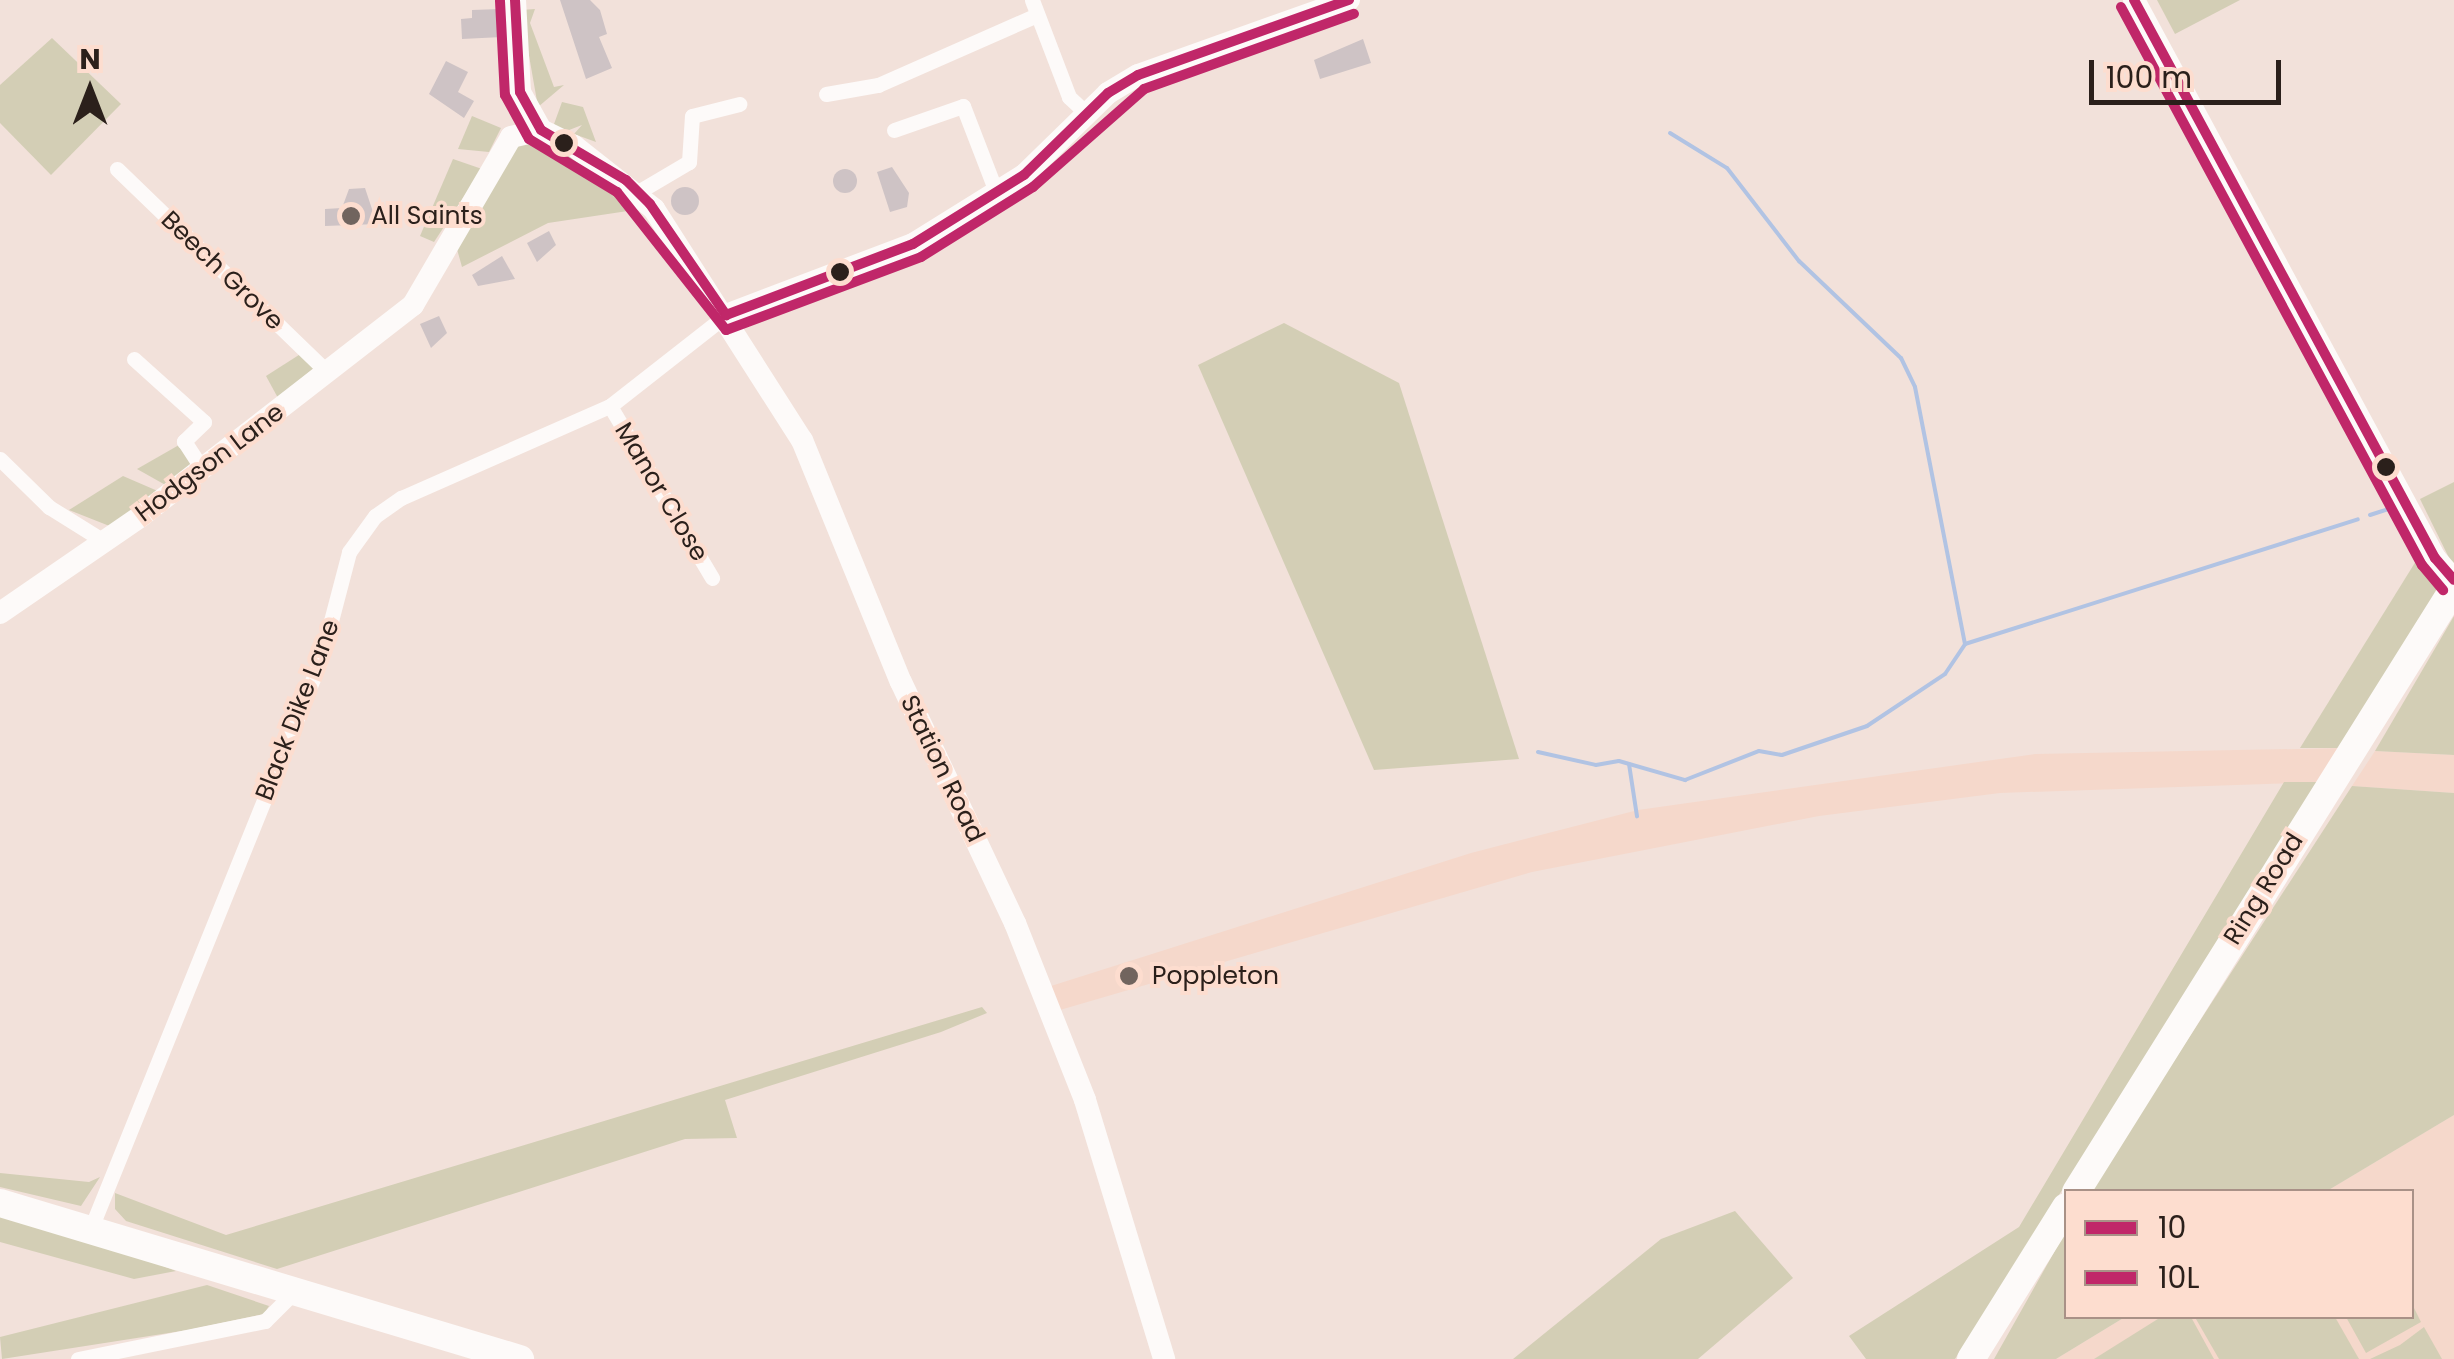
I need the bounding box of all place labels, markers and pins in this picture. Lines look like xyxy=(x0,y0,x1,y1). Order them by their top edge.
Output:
unlabelled marker xyxy=(554,133,574,153)
place label: All Saints xyxy=(371,201,483,231)
marker: All Saints xyxy=(340,205,362,227)
unlabelled marker xyxy=(830,262,850,282)
unlabelled marker xyxy=(2376,457,2396,477)
place label: Poppleton xyxy=(1152,961,1279,991)
marker: Poppleton xyxy=(1116,963,1142,989)

